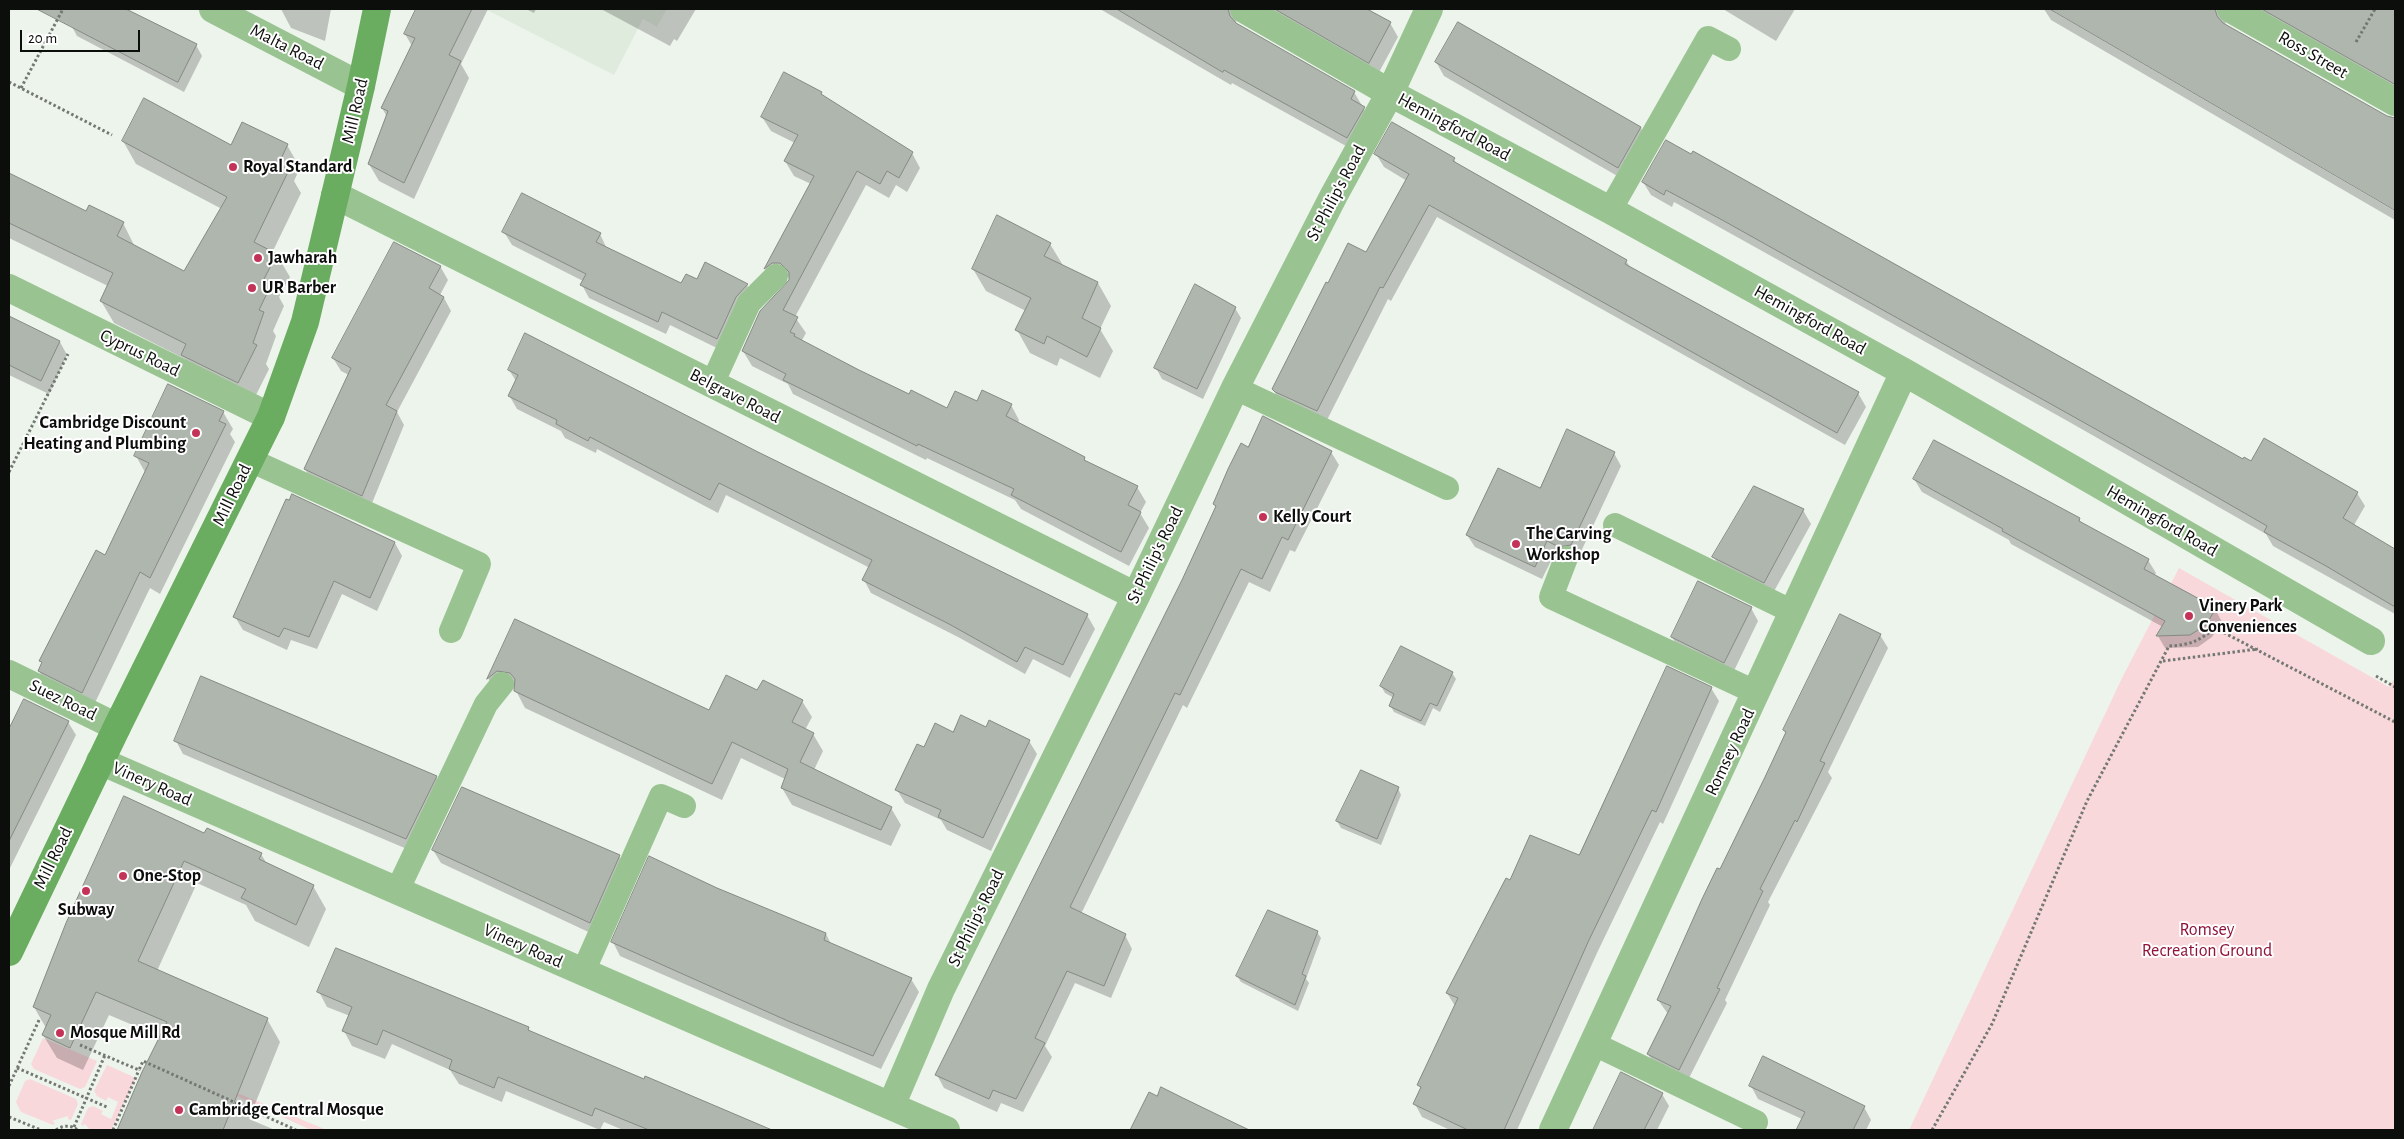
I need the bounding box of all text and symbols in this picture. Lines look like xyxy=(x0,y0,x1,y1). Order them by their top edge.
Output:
street label: Malta Road xyxy=(247,19,327,75)
scale bar xyxy=(22,20,142,52)
street label: Ross Street xyxy=(2274,26,2352,84)
text: 20 m xyxy=(28,31,57,46)
street label: Mill Road xyxy=(337,76,373,146)
street label: Hemingford Road xyxy=(1394,88,1514,166)
street label: St Philip's Road xyxy=(1302,141,1370,245)
place label: Royal Standard xyxy=(243,156,352,178)
marker: Royal Standard xyxy=(227,161,239,173)
place label: Jawharah xyxy=(268,247,337,269)
marker: Jawharah xyxy=(252,252,264,264)
place label: UR Barber xyxy=(262,277,336,299)
street label: Hemingford Road xyxy=(1750,280,1870,360)
marker: UR Barber xyxy=(246,282,258,294)
street label: Cyprus Road xyxy=(96,324,184,382)
street label: Belgrave Road xyxy=(686,364,784,428)
place label: Cambridge Discount Heating and Plumbing xyxy=(23,412,186,454)
marker: Cambridge Discount Heating and Plumbing xyxy=(190,427,202,439)
street label: Mill Road xyxy=(208,461,256,529)
street label: Hemingford Road xyxy=(2103,480,2221,562)
street label: St Philip's Road xyxy=(1122,503,1188,607)
place label: Kelly Court xyxy=(1273,506,1351,528)
marker: Kelly Court xyxy=(1257,511,1269,523)
place label: The Carving Workshop xyxy=(1526,523,1611,566)
marker: The Carving Workshop xyxy=(1510,538,1522,550)
place label: Vinery Park Conveniences xyxy=(2199,595,2297,638)
marker: Vinery Park Conveniences xyxy=(2183,610,2195,622)
street label: Suez Road xyxy=(26,674,100,726)
street label: Romsey Road xyxy=(1700,705,1760,799)
street label: Vinery Road xyxy=(109,757,195,811)
street label: Mill Road xyxy=(29,824,77,892)
place label: One-Stop xyxy=(133,865,201,887)
street label: St Philip's Road xyxy=(943,866,1009,970)
marker: One-Stop xyxy=(117,870,129,882)
marker: Subway xyxy=(80,885,92,897)
place label: Subway xyxy=(58,899,114,921)
street label: Vinery Road xyxy=(480,919,566,973)
park label: Romsey Recreation Ground xyxy=(2142,919,2272,962)
place label: Mosque Mill Rd xyxy=(70,1022,181,1044)
marker: Mosque Mill Rd xyxy=(54,1027,66,1039)
place label: Cambridge Central Mosque xyxy=(189,1099,384,1121)
marker: Cambridge Central Mosque xyxy=(173,1104,185,1116)

